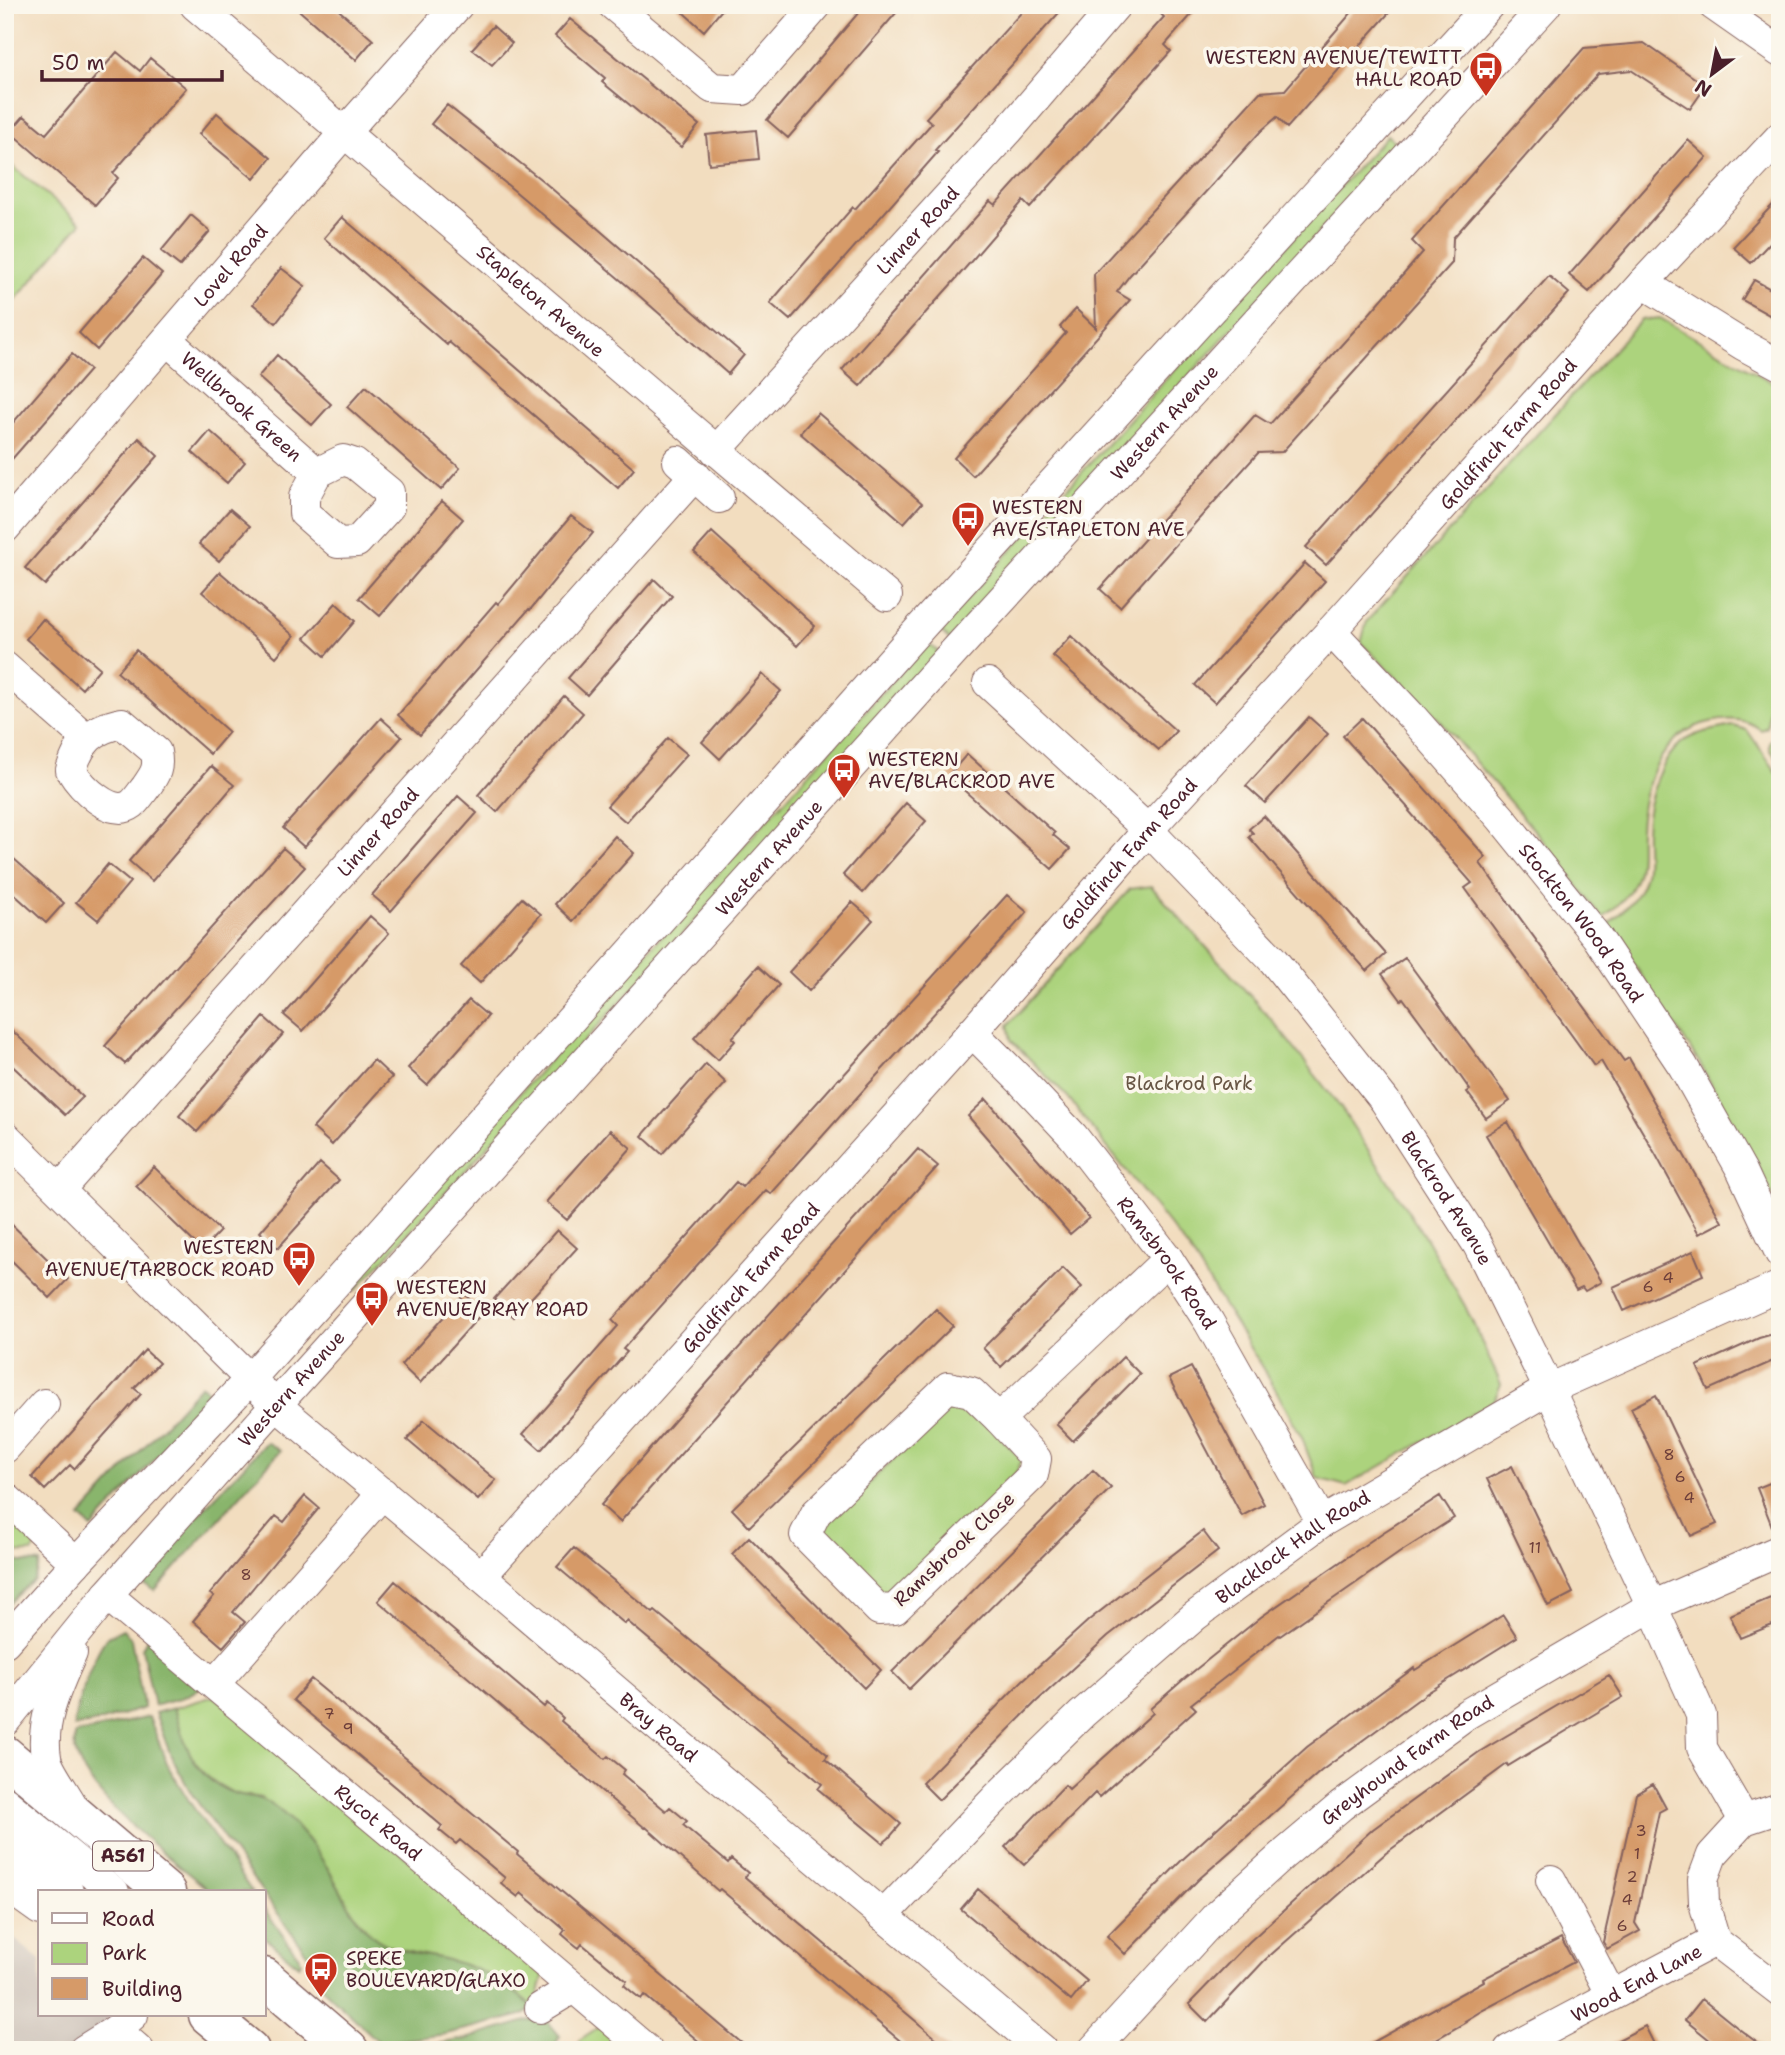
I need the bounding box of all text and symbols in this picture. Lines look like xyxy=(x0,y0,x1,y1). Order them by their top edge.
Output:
scale bar xyxy=(42,38,222,82)
north arrow xyxy=(1676,38,1746,108)
place label: WESTERN AVENUE/TEWITT HALL ROAD xyxy=(1205,45,1462,92)
text: 50 m xyxy=(52,49,105,77)
bus stop icon: WESTERN AVENUE/TEWITT HALL ROAD xyxy=(1467,49,1505,98)
text: N xyxy=(1690,73,1716,103)
street label: Linner Road xyxy=(871,180,964,280)
street label: Lovel Road xyxy=(188,219,273,312)
street label: Stapleton Avenue xyxy=(472,239,610,362)
street label: Wellbrook Green xyxy=(176,346,308,467)
street label: Goldfinch Farm Road xyxy=(1433,353,1582,515)
street label: Western Avenue xyxy=(1105,359,1224,486)
place label: WESTERN AVE/STAPLETON AVE xyxy=(992,495,1185,542)
bus stop icon: WESTERN AVE/STAPLETON AVE xyxy=(949,499,987,548)
place label: WESTERN AVE/BLACKROD AVE xyxy=(868,747,1055,794)
bus stop icon: WESTERN AVE/BLACKROD AVE xyxy=(825,751,863,800)
street label: Goldfinch Farm Road xyxy=(1054,772,1202,935)
street label: Linner Road xyxy=(331,782,424,882)
street label: Western Avenue xyxy=(710,794,828,921)
street label: Stockton Wood Road xyxy=(1514,838,1650,1007)
park label: Blackrod Park xyxy=(1125,1071,1253,1096)
street label: Blackrod Avenue xyxy=(1395,1126,1498,1269)
street label: Ramsbrook Road xyxy=(1112,1191,1223,1334)
street label: Goldfinch Farm Road xyxy=(676,1197,825,1358)
place label: WESTERN AVENUE/TARBOCK ROAD xyxy=(45,1235,274,1282)
bus stop icon: WESTERN AVENUE/TARBOCK ROAD xyxy=(280,1239,318,1288)
house number: 4 xyxy=(1662,1267,1674,1288)
place label: WESTERN AVENUE/BRAY ROAD xyxy=(396,1275,588,1322)
house number: 6 xyxy=(1642,1276,1654,1297)
bus stop icon: WESTERN AVENUE/BRAY ROAD xyxy=(353,1279,391,1328)
street label: Western Avenue xyxy=(232,1325,350,1452)
house number: 8 xyxy=(1663,1444,1675,1465)
house number: 6 xyxy=(1674,1466,1686,1487)
street label: Blacklock Hall Road xyxy=(1210,1484,1375,1609)
street label: Ramsbrook Close xyxy=(888,1486,1020,1612)
house number: 4 xyxy=(1683,1487,1695,1508)
house number: 11 xyxy=(1529,1537,1541,1558)
house number: 8 xyxy=(240,1564,252,1585)
street label: Bray Road xyxy=(614,1687,703,1767)
street label: Greyhound Farm Road xyxy=(1315,1689,1498,1831)
house number: 7 xyxy=(323,1703,335,1724)
house number: 9 xyxy=(342,1718,354,1739)
street label: Rycot Road xyxy=(330,1778,427,1866)
house number: 3 xyxy=(1635,1820,1647,1841)
road number: A561 xyxy=(93,1842,153,1870)
house number: 1 xyxy=(1634,1843,1640,1864)
house number: 2 xyxy=(1626,1866,1638,1887)
house number: 4 xyxy=(1621,1889,1633,1910)
legend xyxy=(38,1890,266,2016)
text: Road xyxy=(102,1905,155,1933)
house number: 6 xyxy=(1616,1915,1628,1936)
street label: Wood End Lane xyxy=(1566,1938,1706,2028)
text: Park xyxy=(102,1939,147,1967)
place label: SPEKE BOULEVARD/GLAXO xyxy=(346,1946,526,1993)
bus stop icon: SPEKE BOULEVARD/GLAXO xyxy=(302,1950,340,1999)
text: Building xyxy=(102,1975,182,2003)

